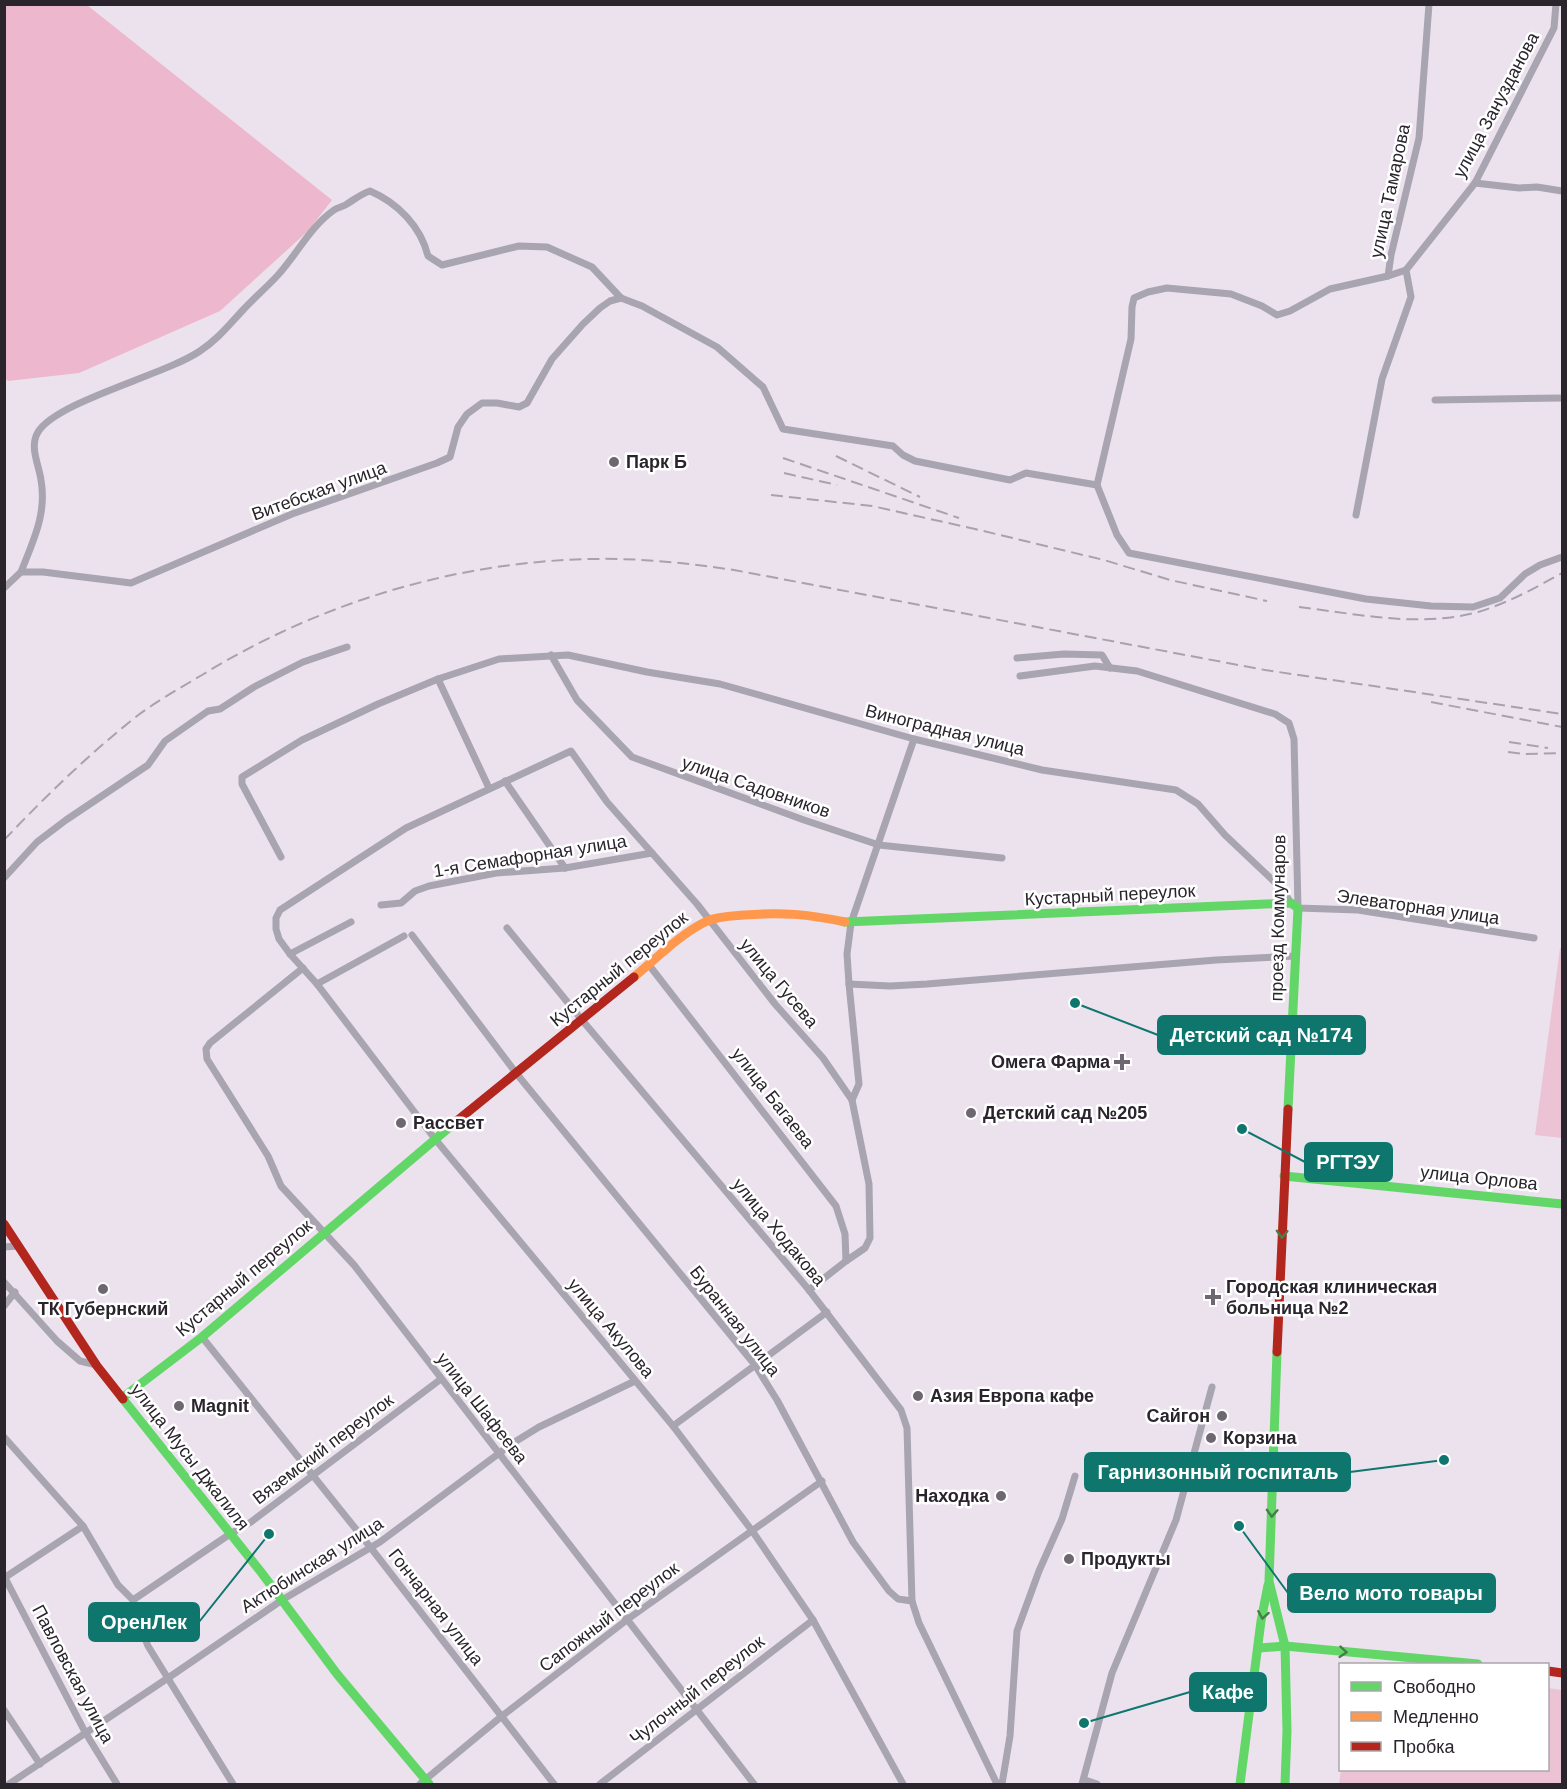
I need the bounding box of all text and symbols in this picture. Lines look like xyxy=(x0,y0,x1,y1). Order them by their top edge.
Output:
street label: улица Занузданова xyxy=(1449,28,1543,181)
street label: улица Тамарова xyxy=(1366,121,1414,260)
place label: Парк Б xyxy=(626,452,687,472)
marker: Парк Б xyxy=(607,455,621,469)
street label: Витебская улица xyxy=(249,457,390,525)
street label: Виноградная улица xyxy=(863,701,1028,760)
street label: улица Садовников xyxy=(679,752,833,822)
street label: 1-я Семафорная улица xyxy=(432,831,629,881)
street label: проезд Коммунаров xyxy=(1267,834,1289,1002)
street label: Кустарный переулок xyxy=(1024,881,1196,909)
street label: Элеваторная улица xyxy=(1335,886,1502,928)
street label: Кустарный переулок xyxy=(546,907,692,1031)
street label: улица Гусева xyxy=(736,934,823,1032)
callout: Детский сад №174 xyxy=(1158,1016,1365,1054)
text: Детский сад №174 xyxy=(1170,1024,1353,1046)
street label: улица Багаева xyxy=(728,1044,819,1153)
place label: Омега Фарма xyxy=(991,1052,1111,1072)
marker: Омега Фарма xyxy=(1115,1055,1129,1069)
place label: Детский сад №205 xyxy=(983,1103,1147,1123)
marker: Детский сад №205 xyxy=(964,1106,978,1120)
place label: Рассвет xyxy=(413,1113,484,1133)
marker: Рассвет xyxy=(394,1116,408,1130)
callout: РГТЭУ xyxy=(1305,1143,1392,1181)
text: РГТЭУ xyxy=(1316,1151,1380,1173)
street label: улица Орлова xyxy=(1419,1162,1540,1194)
street label: улица Ходакова xyxy=(728,1174,830,1290)
street label: Кустарный переулок xyxy=(172,1215,316,1341)
one-way arrow xyxy=(1275,1229,1288,1238)
street label: Буранная улица xyxy=(686,1262,785,1381)
street label: улица Акулова xyxy=(564,1274,659,1382)
place label: Городская клиническая больница №2 xyxy=(1226,1277,1437,1318)
marker: ТК Губернский xyxy=(96,1282,110,1296)
marker: Городская клиническая больница №2 xyxy=(1204,1288,1222,1306)
place label: ТК Губернский xyxy=(38,1299,168,1319)
street label: улица Шафеева xyxy=(433,1349,532,1468)
street label: улица Мусы Джалиля xyxy=(127,1380,253,1534)
place label: Азия Европа кафе xyxy=(930,1386,1094,1406)
marker: Азия Европа кафе xyxy=(911,1389,925,1403)
street label: Вяземский переулок xyxy=(249,1390,397,1508)
place label: Magnit xyxy=(191,1396,249,1416)
marker: Magnit xyxy=(172,1399,186,1413)
place label: Сайгон xyxy=(1147,1406,1210,1426)
marker: Сайгон xyxy=(1215,1409,1229,1423)
place label: Корзина xyxy=(1223,1428,1298,1448)
marker: Корзина xyxy=(1204,1431,1218,1445)
callout: Гарнизонный госпиталь xyxy=(1085,1453,1350,1491)
text: Гарнизонный госпиталь xyxy=(1098,1461,1338,1483)
place label: Находка xyxy=(915,1486,990,1506)
marker: Находка xyxy=(994,1489,1008,1503)
one-way arrow xyxy=(1266,1508,1279,1517)
street label: Актюбинская улица xyxy=(237,1513,388,1617)
street label: Гончарная улица xyxy=(384,1545,488,1670)
place label: Продукты xyxy=(1081,1549,1171,1569)
marker: Продукты xyxy=(1062,1552,1076,1566)
street label: Сапожный переулок xyxy=(535,1558,683,1676)
callout: Вело мото товары xyxy=(1288,1574,1495,1612)
text: Вело мото товары xyxy=(1299,1582,1483,1604)
street label: Павловская улица xyxy=(28,1601,118,1747)
callout: ОренЛек xyxy=(89,1603,199,1641)
one-way arrow xyxy=(1257,1609,1270,1619)
text: ОренЛек xyxy=(101,1611,188,1633)
street label: Чулочный переулок xyxy=(626,1631,768,1749)
one-way arrow xyxy=(1338,1645,1347,1658)
legend xyxy=(1339,1663,1549,1771)
callout: Кафе xyxy=(1190,1673,1266,1711)
text: Свободно xyxy=(1393,1677,1476,1697)
text: Кафе xyxy=(1202,1681,1254,1703)
text: Медленно xyxy=(1393,1707,1479,1727)
text: Пробка xyxy=(1393,1737,1456,1757)

